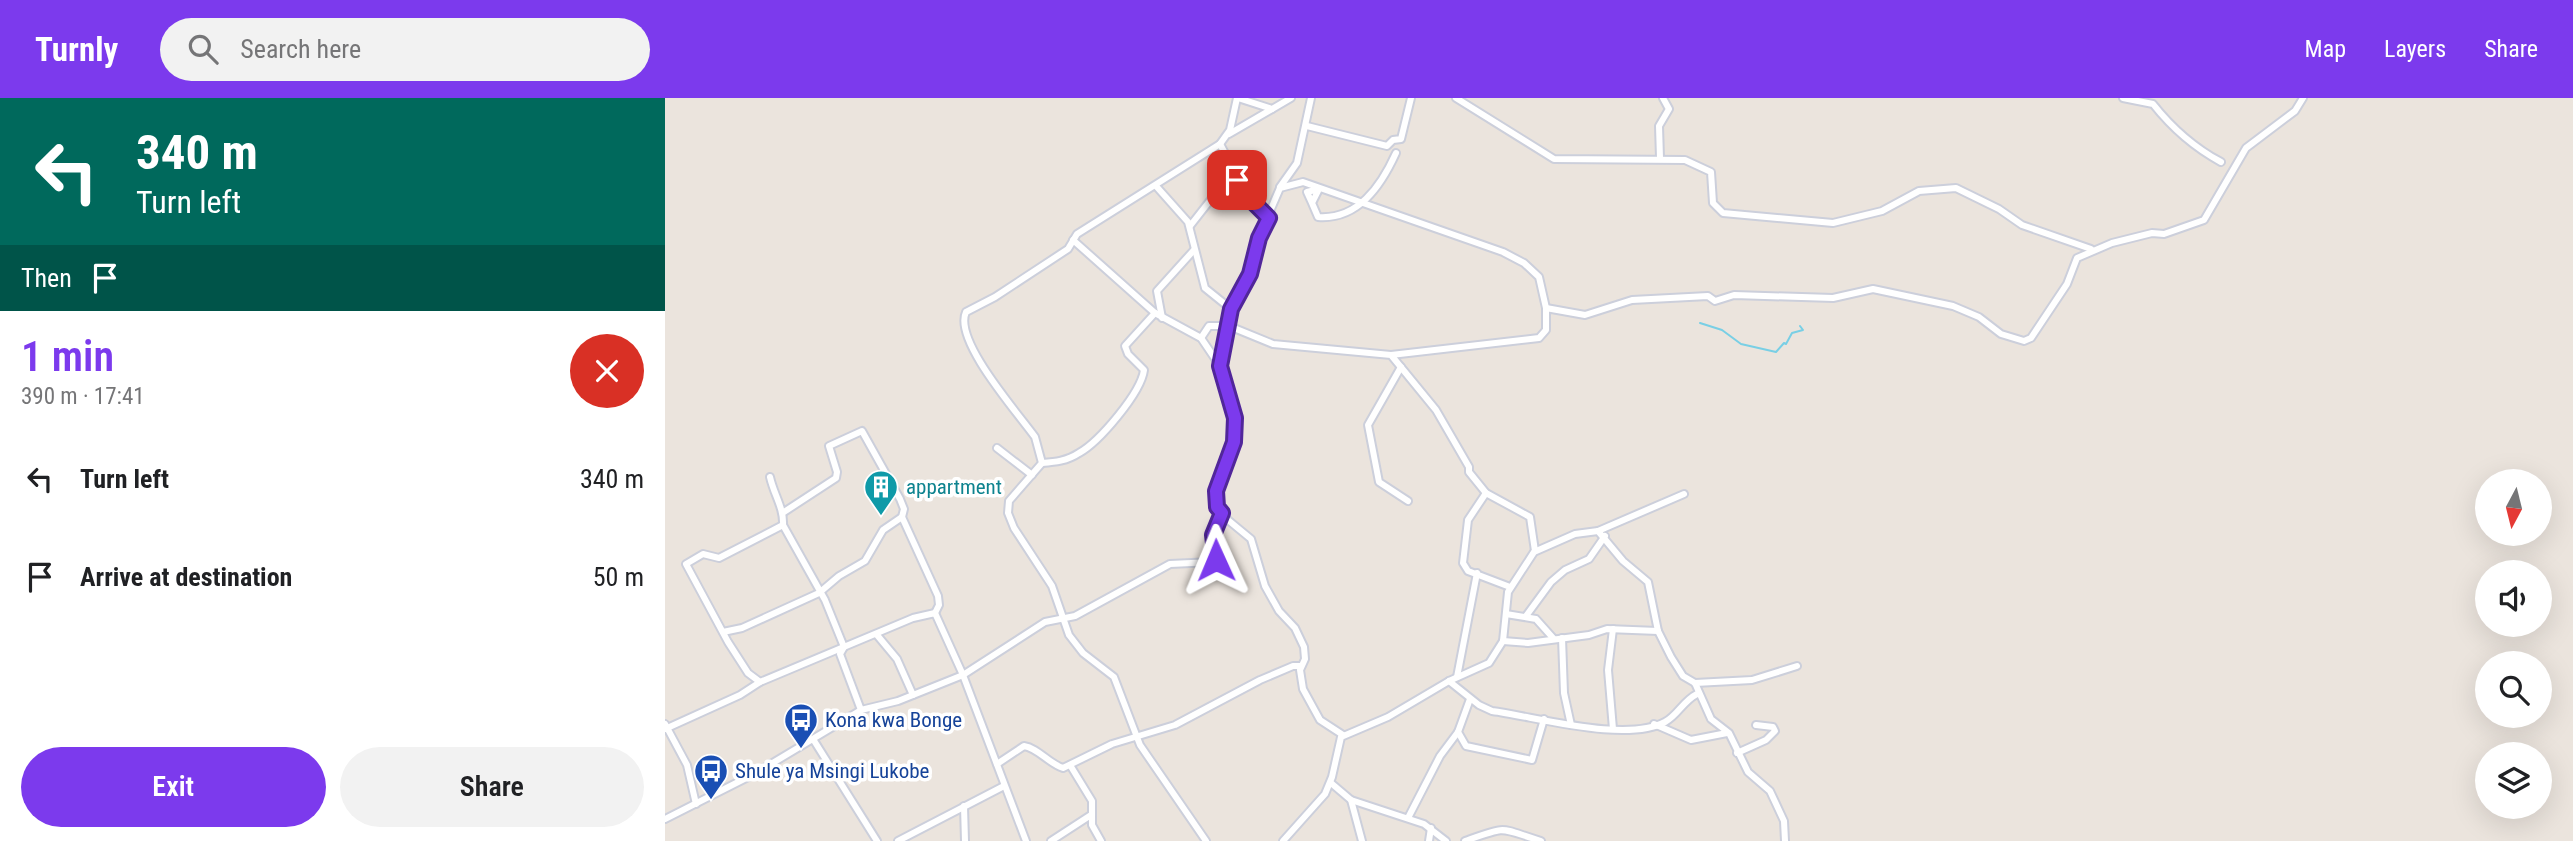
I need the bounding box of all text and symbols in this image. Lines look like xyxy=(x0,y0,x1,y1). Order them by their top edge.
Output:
search box xyxy=(160,18,650,81)
text: Turnly xyxy=(35,30,118,69)
icon: search xyxy=(184,30,222,68)
text: Search here xyxy=(240,34,361,64)
text: Map xyxy=(2305,35,2346,63)
text: Layers xyxy=(2384,35,2446,63)
text: Share xyxy=(2484,35,2538,63)
text: 340 m xyxy=(136,124,258,181)
icon: left xyxy=(21,126,112,217)
pin xyxy=(1207,150,1267,210)
icon: arrive xyxy=(1218,161,1256,199)
text: Turn left xyxy=(136,183,241,221)
icon: arrive xyxy=(86,259,124,297)
text: Then xyxy=(21,263,72,293)
text: 1 min xyxy=(21,332,114,381)
button: close xyxy=(570,334,644,408)
text: 390 m · 17:41 xyxy=(21,383,145,410)
icon: left xyxy=(21,460,59,498)
text: Turn left xyxy=(80,464,169,494)
text: 340 m xyxy=(580,464,644,494)
building icon: appartment xyxy=(862,468,900,517)
north arrow xyxy=(2475,469,2551,546)
map controls xyxy=(2475,469,2552,819)
place label: appartment xyxy=(906,475,1002,499)
position arrow xyxy=(1179,523,1253,597)
icon: arrive xyxy=(21,558,59,596)
button: sound xyxy=(2475,560,2552,637)
text: Arrive at destination xyxy=(80,562,292,592)
text: 50 m xyxy=(593,562,644,592)
button: search xyxy=(2475,651,2552,728)
bus stop icon: Kona kwa Bonge xyxy=(782,701,820,750)
place label: Kona kwa Bonge xyxy=(825,708,962,732)
button: layers xyxy=(2475,742,2552,819)
button: Exit xyxy=(21,747,326,827)
button: Share xyxy=(340,747,644,827)
bus stop icon: Shule ya Msingi Lukobe xyxy=(692,752,730,801)
place label: Shule ya Msingi Lukobe xyxy=(735,759,930,783)

